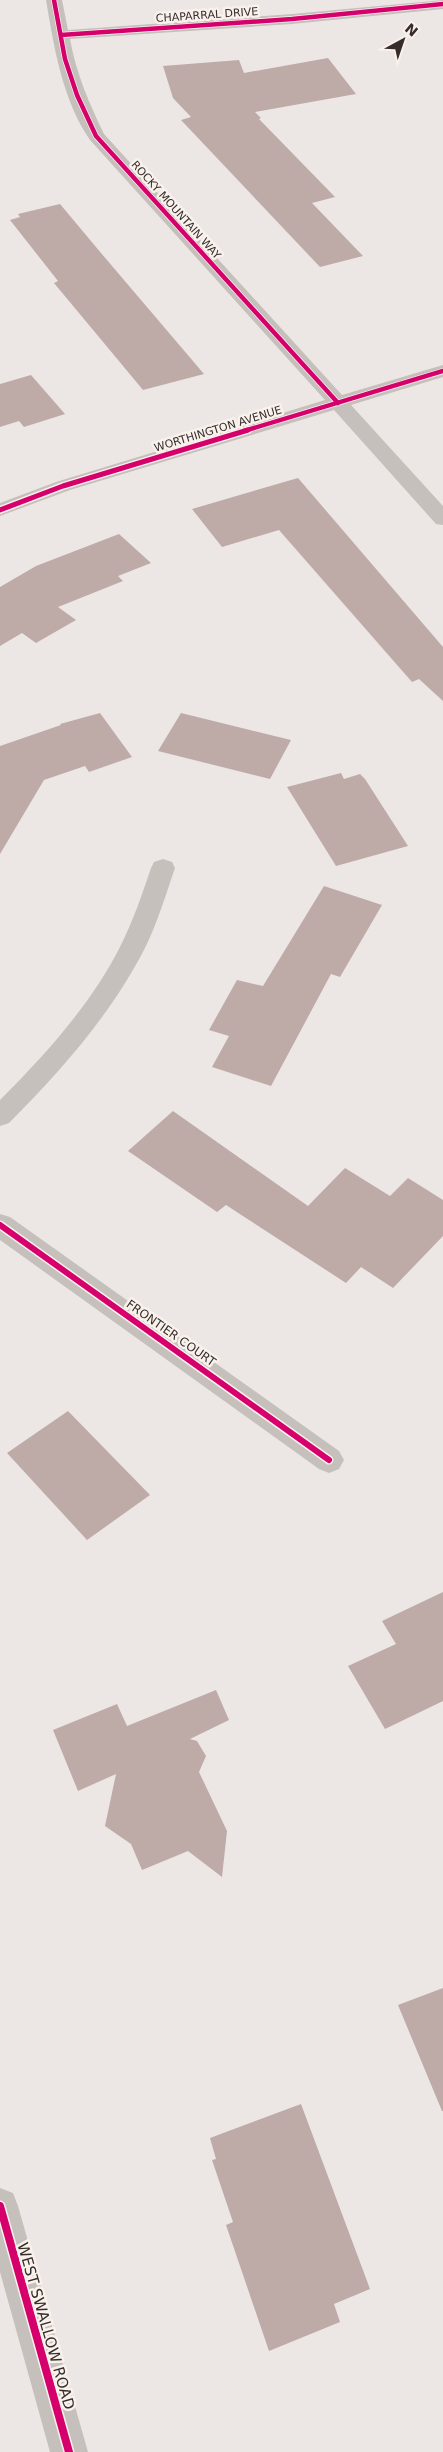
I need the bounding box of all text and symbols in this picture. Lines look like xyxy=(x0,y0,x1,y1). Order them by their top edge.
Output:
street label: CHAPARRAL DRIVE xyxy=(155,5,259,25)
north arrow xyxy=(378,15,428,65)
text: N xyxy=(402,20,421,40)
street label: ROCKY MOUNTAIN WAY xyxy=(129,158,224,262)
street label: WORTHINGTON AVENUE xyxy=(153,403,283,455)
street label: FRONTIER COURT xyxy=(124,1297,219,1369)
street label: WEST SWALLOW ROAD xyxy=(14,2240,78,2412)

